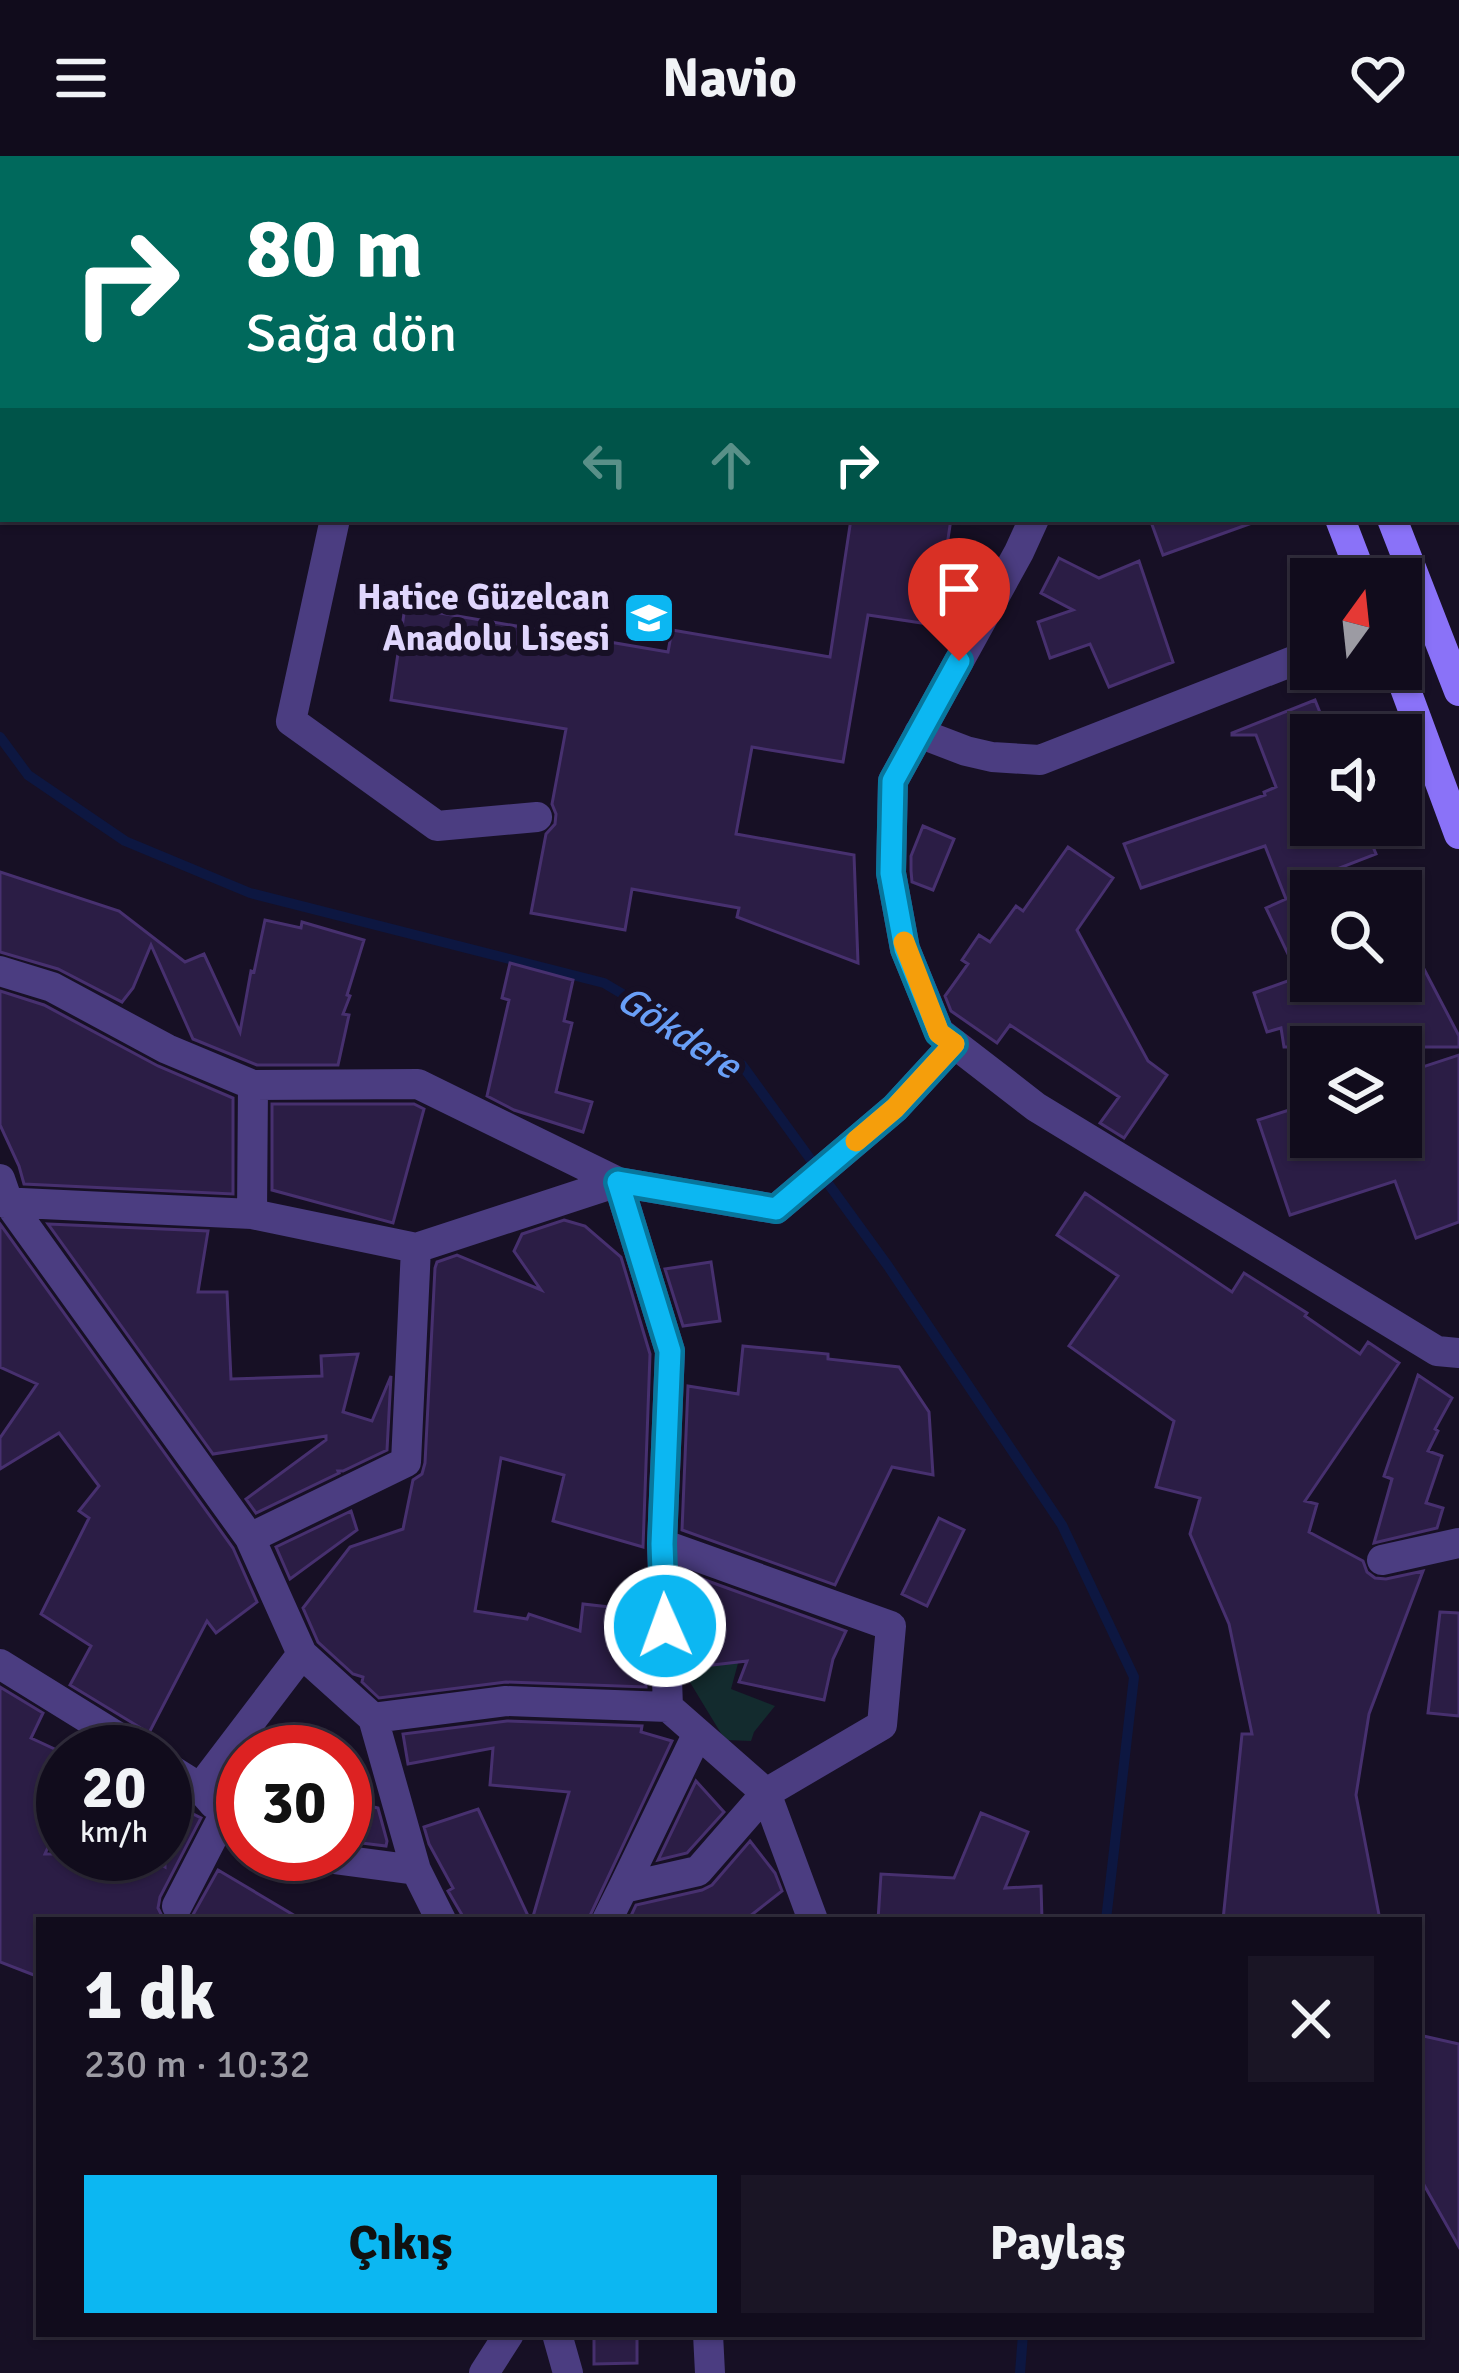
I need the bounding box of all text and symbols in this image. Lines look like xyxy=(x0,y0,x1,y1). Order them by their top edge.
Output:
icon: menu xyxy=(48,45,114,111)
text: Navio xyxy=(662,45,797,112)
icon: heart xyxy=(1345,45,1411,111)
text: 80 m xyxy=(246,197,423,301)
icon: right xyxy=(48,204,204,360)
text: Sağa dön xyxy=(246,300,457,367)
icon: left xyxy=(572,432,638,498)
icon: ahead xyxy=(698,432,764,498)
icon: right xyxy=(824,432,890,498)
pin xyxy=(908,538,1010,661)
icon: arrive xyxy=(926,556,992,622)
north arrow xyxy=(1290,558,1422,690)
map controls xyxy=(1290,558,1422,1158)
place label: Hatice Güzelcan Anadolu Lisesi xyxy=(357,575,610,661)
school or university icon: Hatice Güzelcan Anadolu Lisesi xyxy=(621,590,677,646)
button: sound xyxy=(1290,714,1422,846)
button: search xyxy=(1290,870,1422,1002)
water label: Gökdere xyxy=(608,974,752,1091)
button: layers xyxy=(1290,1026,1422,1158)
position arrow xyxy=(602,1563,728,1689)
speed limit sign: 30 xyxy=(216,1725,372,1881)
text: 20 xyxy=(82,1751,146,1825)
text: km/h xyxy=(80,1814,148,1851)
text: 1 dk xyxy=(84,1950,215,2039)
button: close xyxy=(1248,1956,1374,2082)
text: 230 m · 10:32 xyxy=(84,2040,311,2088)
button: Çıkış xyxy=(84,2175,717,2313)
button: Paylaş xyxy=(741,2175,1374,2313)

